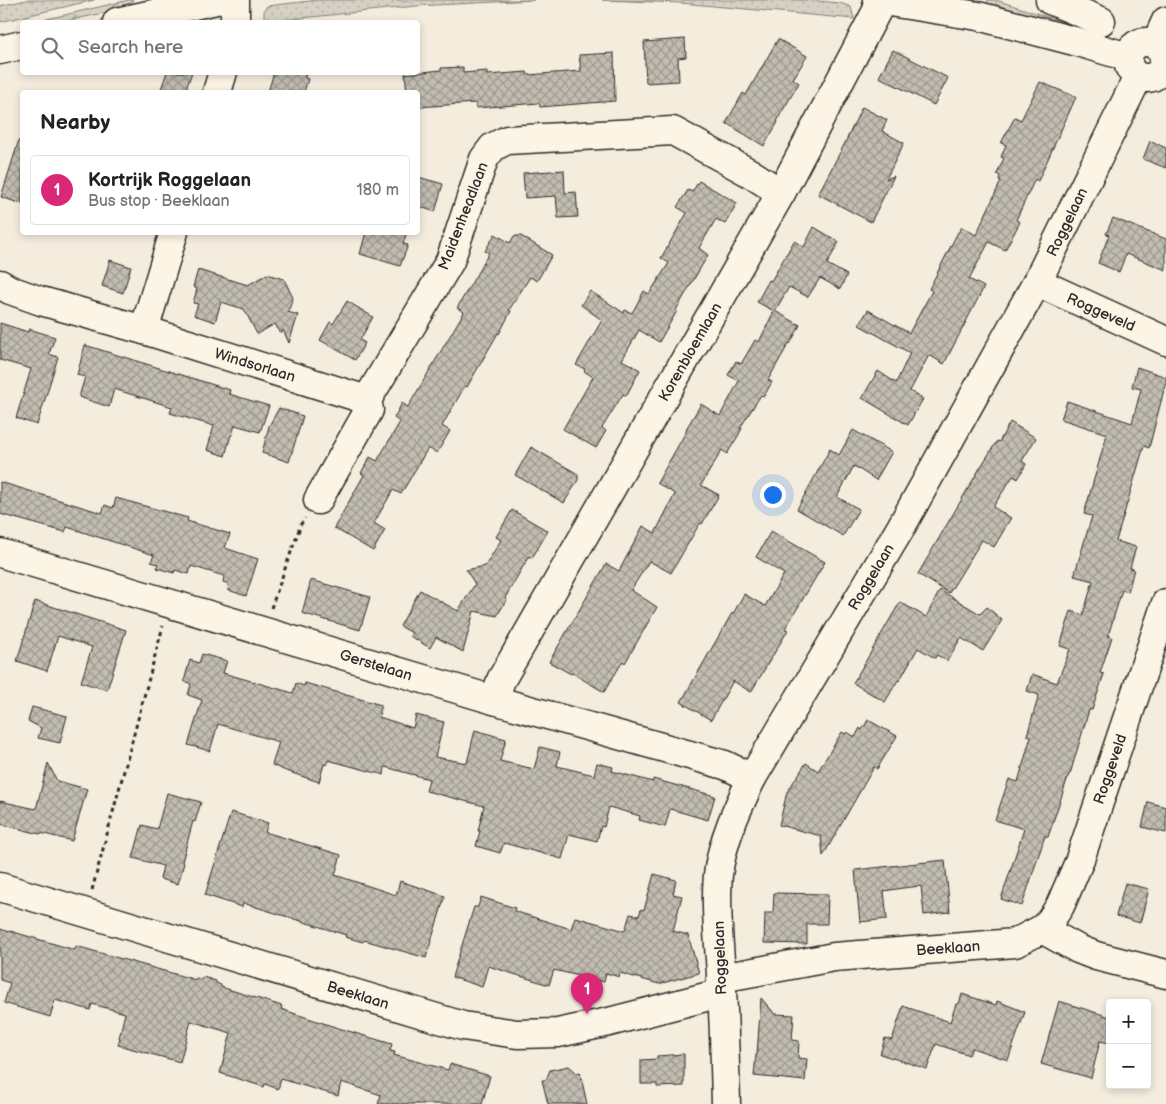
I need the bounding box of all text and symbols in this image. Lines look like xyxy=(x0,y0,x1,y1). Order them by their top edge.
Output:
search box xyxy=(20,20,420,75)
icon: search xyxy=(38,34,66,62)
text: Search here xyxy=(78,36,183,59)
text: Nearby xyxy=(40,110,110,135)
street label: Maidenheadlaan xyxy=(434,160,493,273)
text: Kortrijk Roggelaan xyxy=(88,169,251,192)
text: 1 xyxy=(54,181,60,200)
text: 180 m xyxy=(357,181,399,200)
street label: Roggelaan xyxy=(1043,185,1092,260)
text: Bus stop · Beeklaan xyxy=(88,192,230,211)
street label: Roggeveld xyxy=(1064,289,1138,336)
street label: Korenbloemlaan xyxy=(654,300,726,405)
street label: Windsorlaan xyxy=(212,344,298,387)
your location xyxy=(760,482,786,508)
street label: Roggelaan xyxy=(844,541,899,614)
street label: Gerstelaan xyxy=(337,645,414,685)
street label: Roggeveld xyxy=(1090,731,1131,807)
street label: Roggelaan xyxy=(710,921,731,995)
street label: Beeklaan xyxy=(915,937,981,960)
pin: 1 xyxy=(571,973,603,1014)
street label: Beeklaan xyxy=(324,977,391,1014)
map controls xyxy=(1106,999,1151,1089)
button: + xyxy=(1106,999,1151,1044)
button: − xyxy=(1106,1044,1151,1089)

